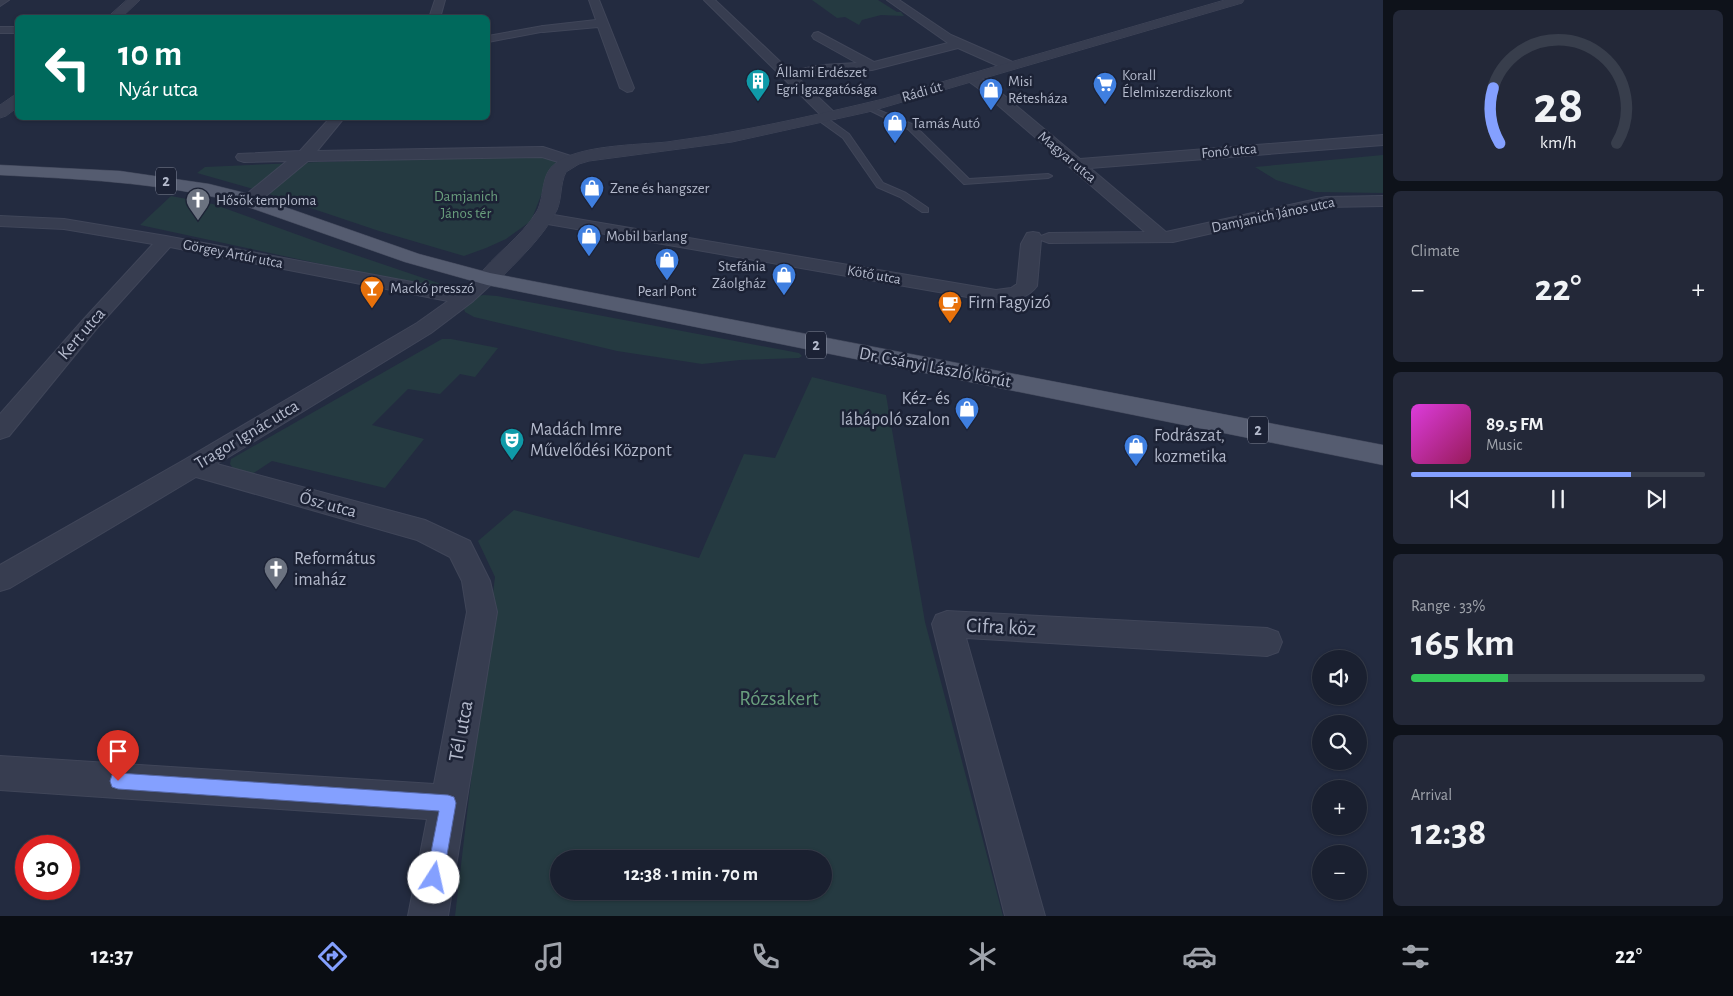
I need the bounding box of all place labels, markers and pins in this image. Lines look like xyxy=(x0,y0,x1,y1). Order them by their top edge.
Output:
place label: Állami Erdészet Egri Igazgatósága xyxy=(776,63,877,97)
building icon: Állami Erdészet Egri Igazgatósága xyxy=(745,68,771,102)
place label: Korall Élelmiszerdiszkont xyxy=(1122,68,1232,100)
supermarket icon: Korall Élelmiszerdiszkont xyxy=(1092,71,1118,105)
place label: Misi Rétesháza xyxy=(1008,74,1068,106)
shop icon: Misi Rétesháza xyxy=(978,77,1004,111)
shop icon: Tamás Autó xyxy=(882,110,908,144)
place label: Tamás Autó xyxy=(912,116,980,131)
shop icon: Zene és hangszer xyxy=(579,175,605,209)
place label: Zene és hangszer xyxy=(610,181,710,196)
church icon: Hősök temploma xyxy=(185,187,211,221)
place label: Hősök temploma xyxy=(216,193,317,208)
shop icon: Mobil barlang xyxy=(576,223,602,257)
place label: Mobil barlang xyxy=(606,229,688,244)
shop icon: Pearl Pont xyxy=(654,247,680,281)
place label: Stefánia Záolgház xyxy=(712,259,766,291)
shop icon: Stefánia Záolgház xyxy=(771,262,797,296)
bar icon: Mackó presszó xyxy=(359,275,385,309)
place label: Mackó presszó xyxy=(390,281,474,296)
place label: Pearl Pont xyxy=(638,284,697,299)
cafe icon: Firn Fagyizó xyxy=(937,290,963,324)
place label: Firn Fagyizó xyxy=(968,294,1051,312)
place label: Kéz- és lábápoló szalon xyxy=(841,390,950,429)
shop icon: Kéz- és lábápoló szalon xyxy=(954,396,980,430)
place label: Madách Imre Művelődési Központ xyxy=(530,421,672,460)
theatre icon: Madách Imre Művelődési Központ xyxy=(499,427,525,461)
place label: Fodrászat, kozmetika xyxy=(1154,427,1227,466)
shop icon: Fodrászat, kozmetika xyxy=(1123,433,1149,467)
place label: Református imaház xyxy=(294,550,376,589)
church icon: Református imaház xyxy=(263,556,289,590)
pin xyxy=(97,730,139,781)

